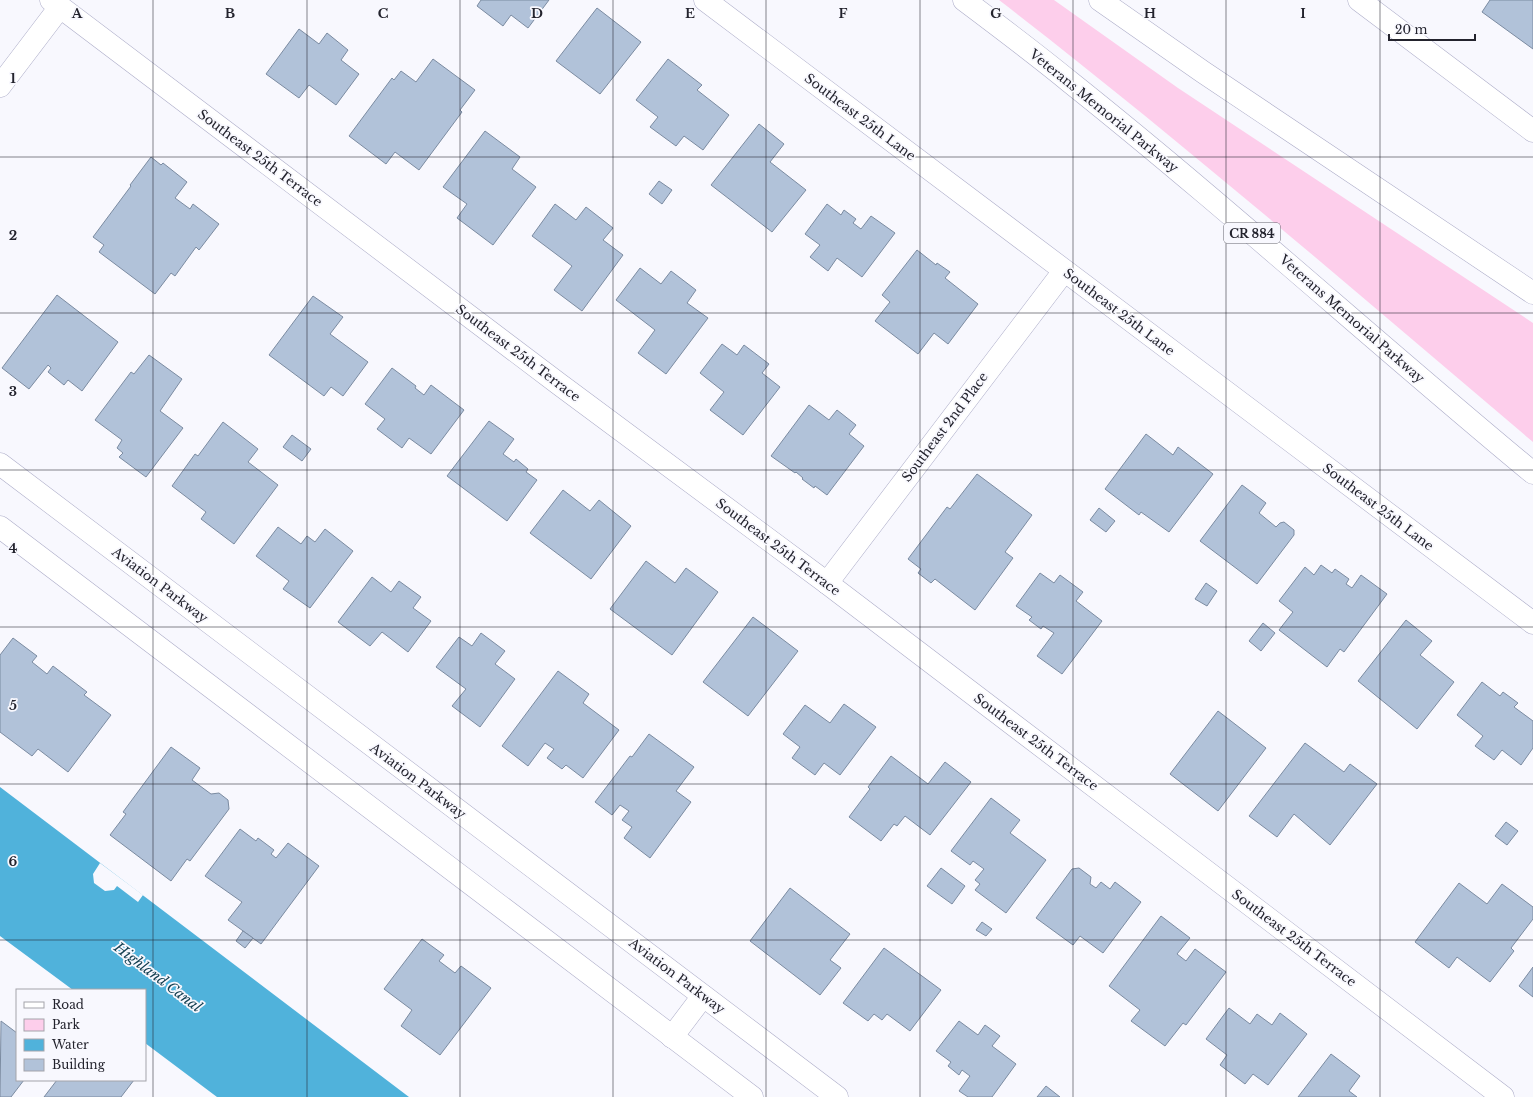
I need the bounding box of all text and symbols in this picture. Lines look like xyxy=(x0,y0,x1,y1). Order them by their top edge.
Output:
text: A xyxy=(71,5,83,22)
text: B xyxy=(225,5,235,22)
text: C xyxy=(378,5,389,22)
text: D xyxy=(531,5,543,22)
text: E xyxy=(685,5,695,22)
text: F xyxy=(839,5,848,22)
text: G xyxy=(990,5,1002,22)
text: H xyxy=(1144,5,1156,22)
text: I xyxy=(1300,5,1306,22)
scale bar xyxy=(1389,16,1475,42)
text: 20 m xyxy=(1395,22,1427,37)
street label: Veterans Memorial Parkway xyxy=(1025,45,1182,177)
text: 1 xyxy=(10,70,16,87)
street label: Southeast 25th Lane xyxy=(801,70,919,164)
street label: Southeast 25th Terrace xyxy=(194,106,326,210)
road number: CR 884 xyxy=(1224,223,1280,243)
text: 2 xyxy=(9,227,17,244)
street label: Veterans Memorial Parkway xyxy=(1275,251,1429,387)
street label: Southeast 25th Lane xyxy=(1060,265,1178,359)
street label: Southeast 25th Terrace xyxy=(452,301,584,405)
street label: Southeast 2nd Place xyxy=(898,369,992,485)
text: 3 xyxy=(9,383,17,400)
street label: Southeast 25th Lane xyxy=(1319,460,1437,554)
street label: Southeast 25th Terrace xyxy=(712,495,844,599)
text: 4 xyxy=(9,540,18,557)
street label: Aviation Parkway xyxy=(108,543,212,627)
street label: Southeast 25th Terrace xyxy=(970,690,1102,794)
text: 5 xyxy=(9,697,17,714)
street label: Aviation Parkway xyxy=(366,739,470,823)
text: 6 xyxy=(9,853,18,870)
street label: Southeast 25th Terrace xyxy=(1228,886,1360,990)
street label: Aviation Parkway xyxy=(625,934,729,1018)
water label: Highland Canal xyxy=(110,938,206,1016)
legend xyxy=(16,989,146,1081)
text: Road xyxy=(52,997,84,1012)
text: Park xyxy=(52,1017,80,1032)
text: Water xyxy=(51,1037,89,1052)
text: Building xyxy=(52,1057,106,1072)

